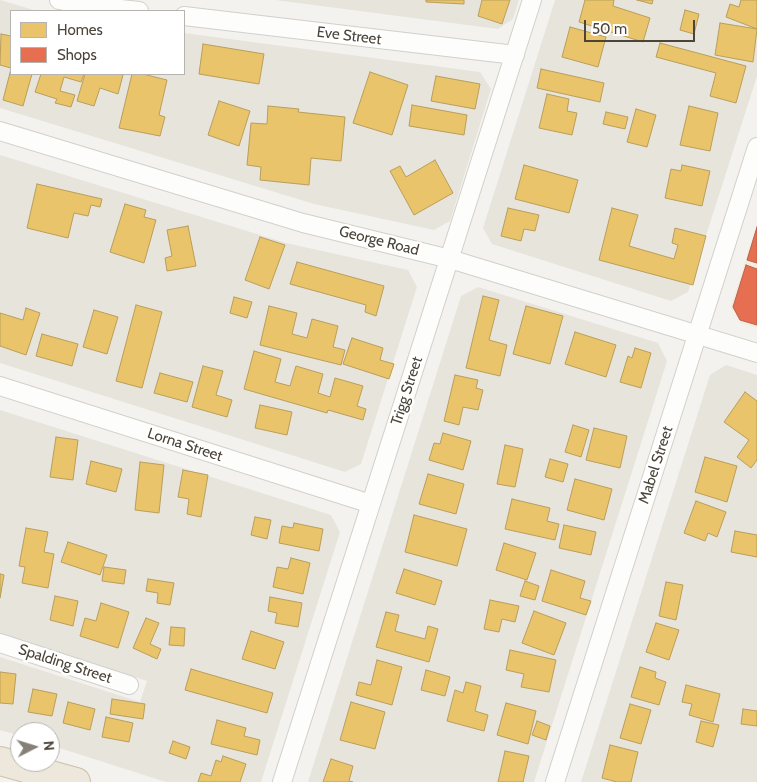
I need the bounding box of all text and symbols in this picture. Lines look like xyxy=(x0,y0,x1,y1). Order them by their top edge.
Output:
legend xyxy=(10,10,185,75)
scale bar xyxy=(587,10,698,42)
text: 50 m xyxy=(592,20,627,38)
text: Homes xyxy=(57,21,103,39)
street label: Eve Street xyxy=(316,23,382,49)
text: Shops xyxy=(57,46,97,64)
street label: George Road xyxy=(337,222,421,260)
street label: Trigg Street xyxy=(387,354,427,428)
street label: Lorna Street xyxy=(145,424,225,466)
street label: Mabel Street xyxy=(635,424,677,506)
street label: Spalding Street xyxy=(16,640,114,688)
north arrow xyxy=(10,722,60,772)
text: N xyxy=(40,740,58,751)

